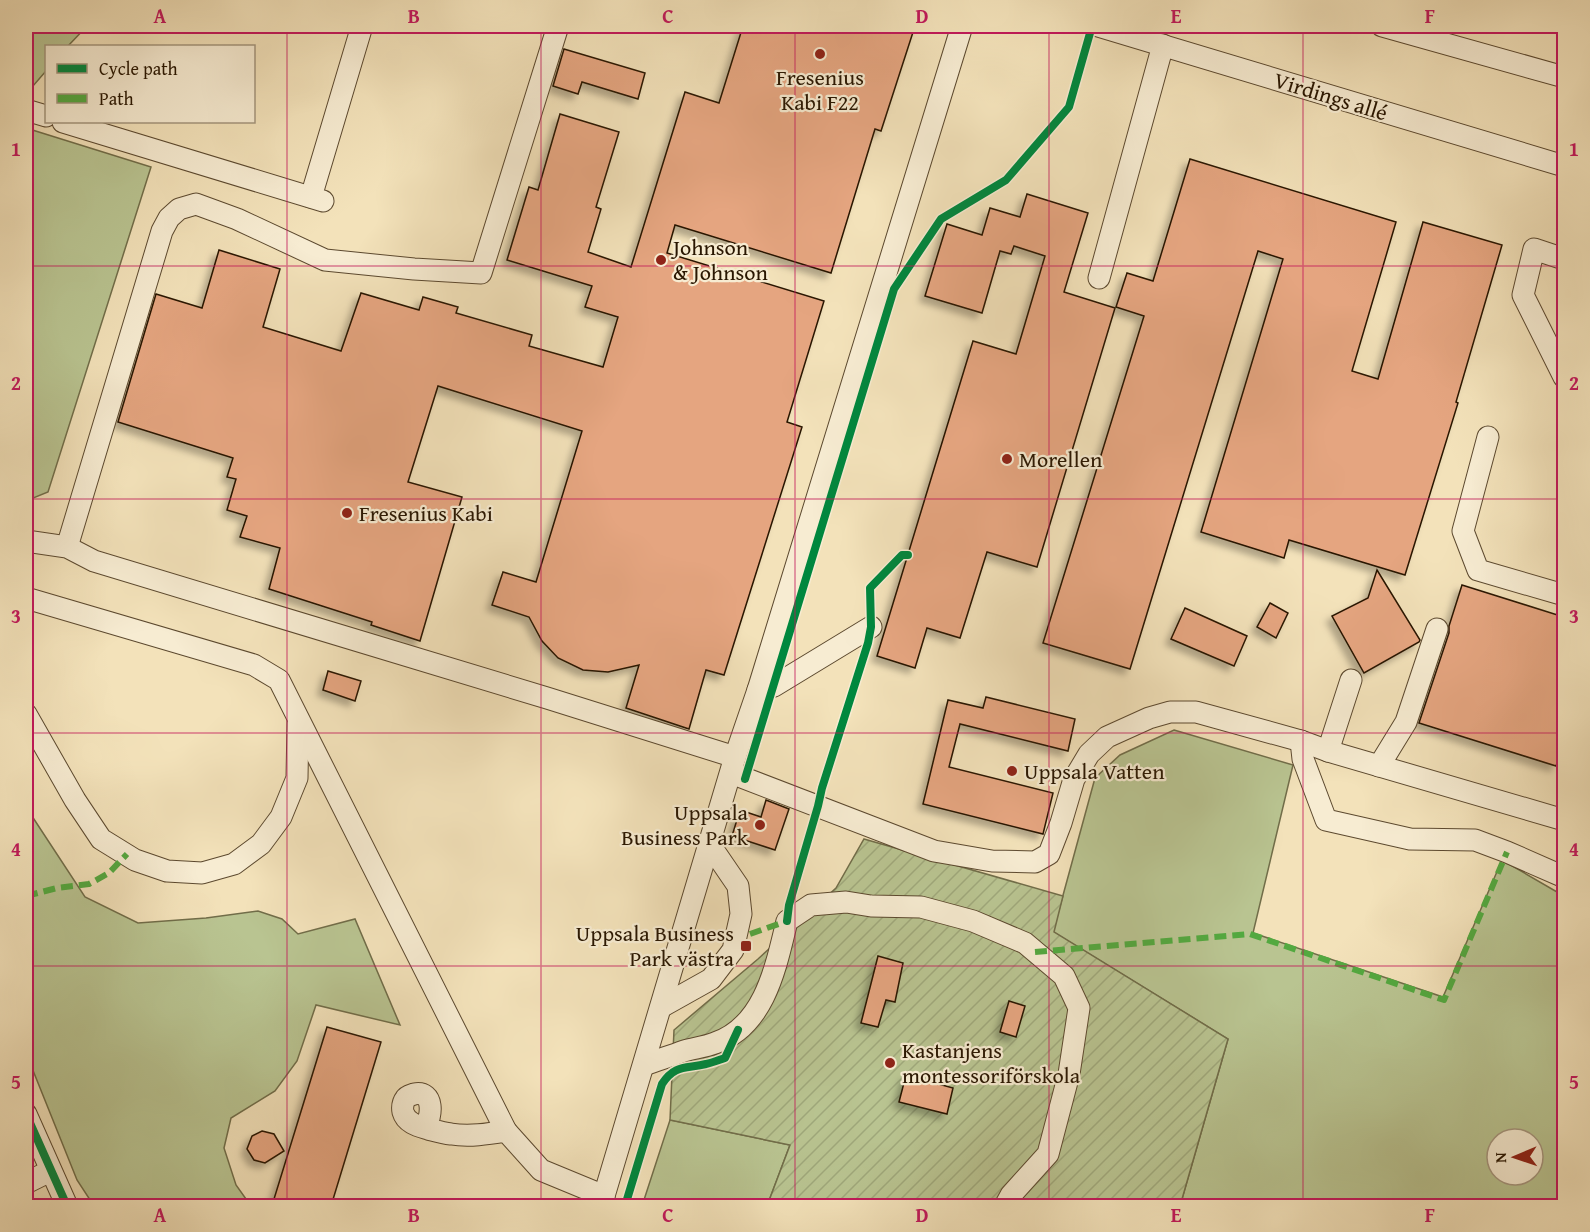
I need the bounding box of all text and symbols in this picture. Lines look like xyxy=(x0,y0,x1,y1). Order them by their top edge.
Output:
text: A xyxy=(154,1,167,30)
text: B xyxy=(408,1,420,30)
text: C xyxy=(662,1,674,30)
text: D xyxy=(915,1,929,30)
text: E xyxy=(1171,1,1182,30)
text: F xyxy=(1425,1,1435,30)
legend xyxy=(45,45,255,123)
marker: Fresenius Kabi F22 xyxy=(813,47,827,61)
text: Cycle path xyxy=(99,55,178,82)
place label: Fresenius Kabi F22 xyxy=(776,61,864,118)
street label: Virdings allé xyxy=(1270,64,1392,128)
text: Path xyxy=(99,85,134,112)
text: 1 xyxy=(11,134,21,163)
text: 1 xyxy=(1569,134,1579,163)
place label: Johnson & Johnson xyxy=(670,231,769,288)
marker: Johnson & Johnson xyxy=(654,253,668,267)
text: 2 xyxy=(11,368,21,397)
text: 2 xyxy=(1569,368,1579,397)
place label: Morellen xyxy=(1019,443,1103,475)
marker: Morellen xyxy=(1000,452,1014,466)
place label: Fresenius Kabi xyxy=(359,497,493,529)
marker: Fresenius Kabi xyxy=(340,506,354,520)
text: 3 xyxy=(11,601,21,630)
text: 3 xyxy=(1569,601,1579,630)
place label: Uppsala Vatten xyxy=(1024,755,1165,787)
marker: Uppsala Vatten xyxy=(1005,764,1019,778)
place label: Uppsala Business Park xyxy=(621,796,749,853)
marker: Uppsala Business Park xyxy=(753,818,767,832)
text: 4 xyxy=(11,834,21,863)
text: 4 xyxy=(1569,834,1579,863)
place label: Uppsala Business Park västra xyxy=(576,917,735,974)
marker: Uppsala Business Park västra xyxy=(739,939,753,953)
place label: Kastanjens montessoriförskola xyxy=(902,1034,1081,1091)
marker: Kastanjens montessoriförskola xyxy=(883,1056,897,1070)
text: 5 xyxy=(11,1067,21,1096)
text: 5 xyxy=(1569,1067,1579,1096)
north arrow xyxy=(1485,1127,1545,1187)
text: N xyxy=(1488,1151,1512,1163)
text: A xyxy=(154,1200,167,1229)
text: B xyxy=(408,1200,420,1229)
text: C xyxy=(662,1200,674,1229)
text: D xyxy=(915,1200,929,1229)
text: E xyxy=(1171,1200,1182,1229)
text: F xyxy=(1425,1200,1435,1229)

